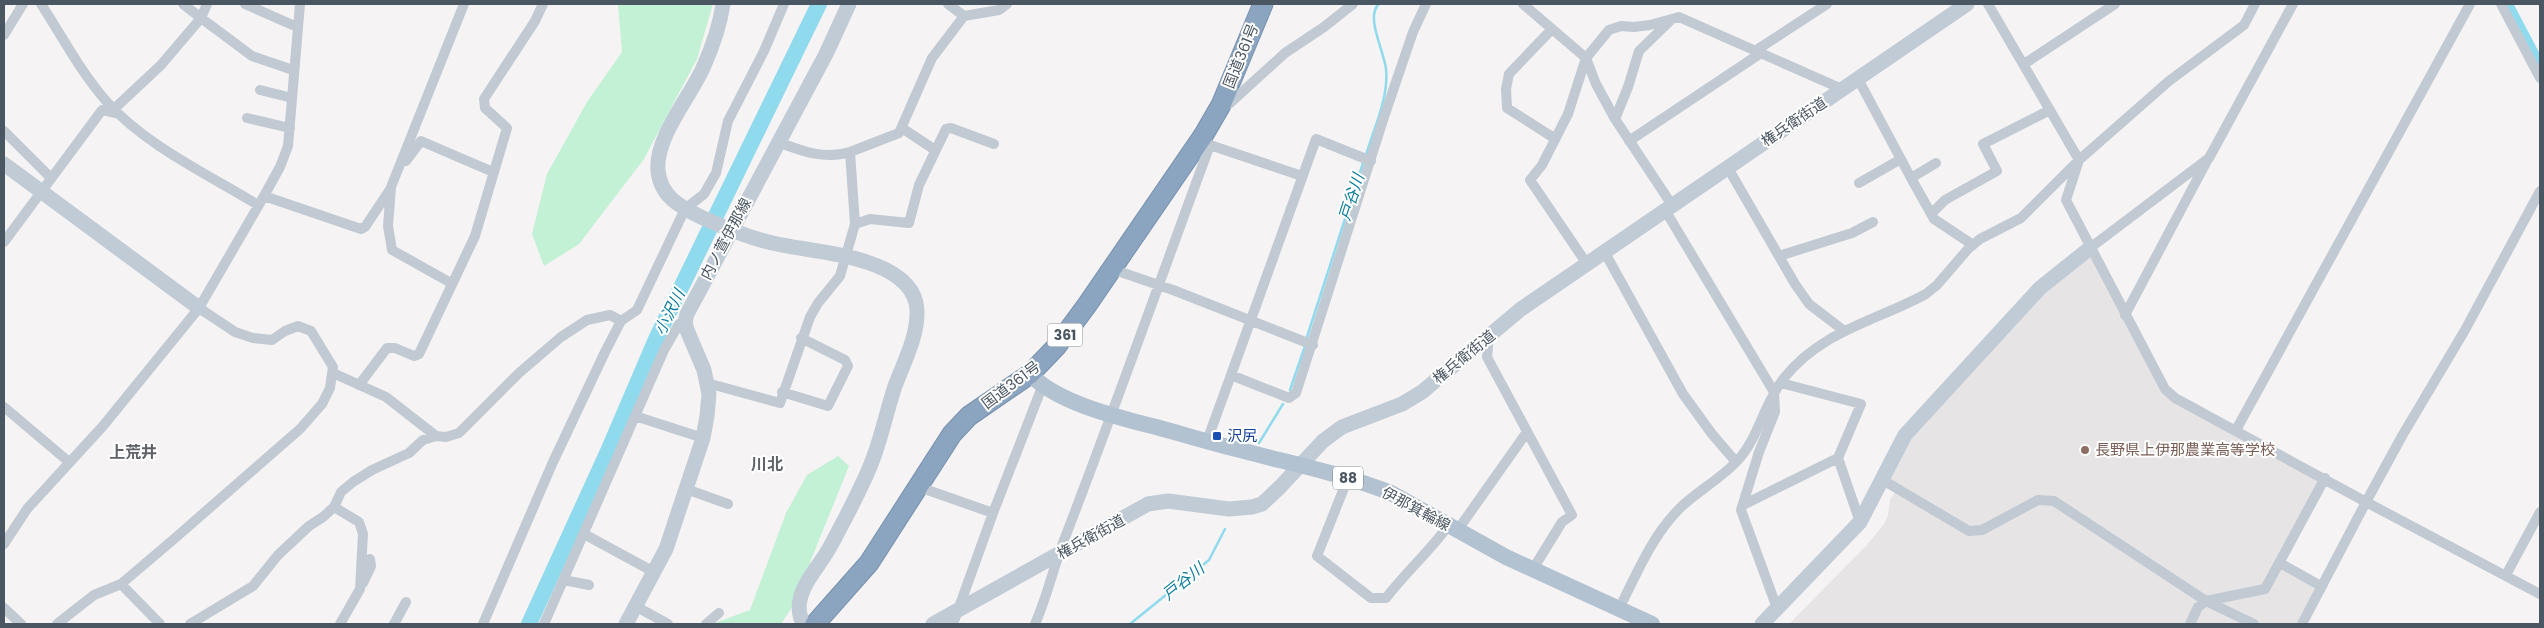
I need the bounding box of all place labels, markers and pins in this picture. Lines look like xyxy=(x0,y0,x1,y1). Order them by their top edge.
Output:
place label: 沢尻 xyxy=(1227,425,1257,446)
marker: 沢尻 xyxy=(1211,430,1223,442)
place label: 長野県上伊那農業高等学校 xyxy=(2095,439,2275,460)
marker: 長野県上伊那農業高等学校 xyxy=(2079,444,2091,456)

